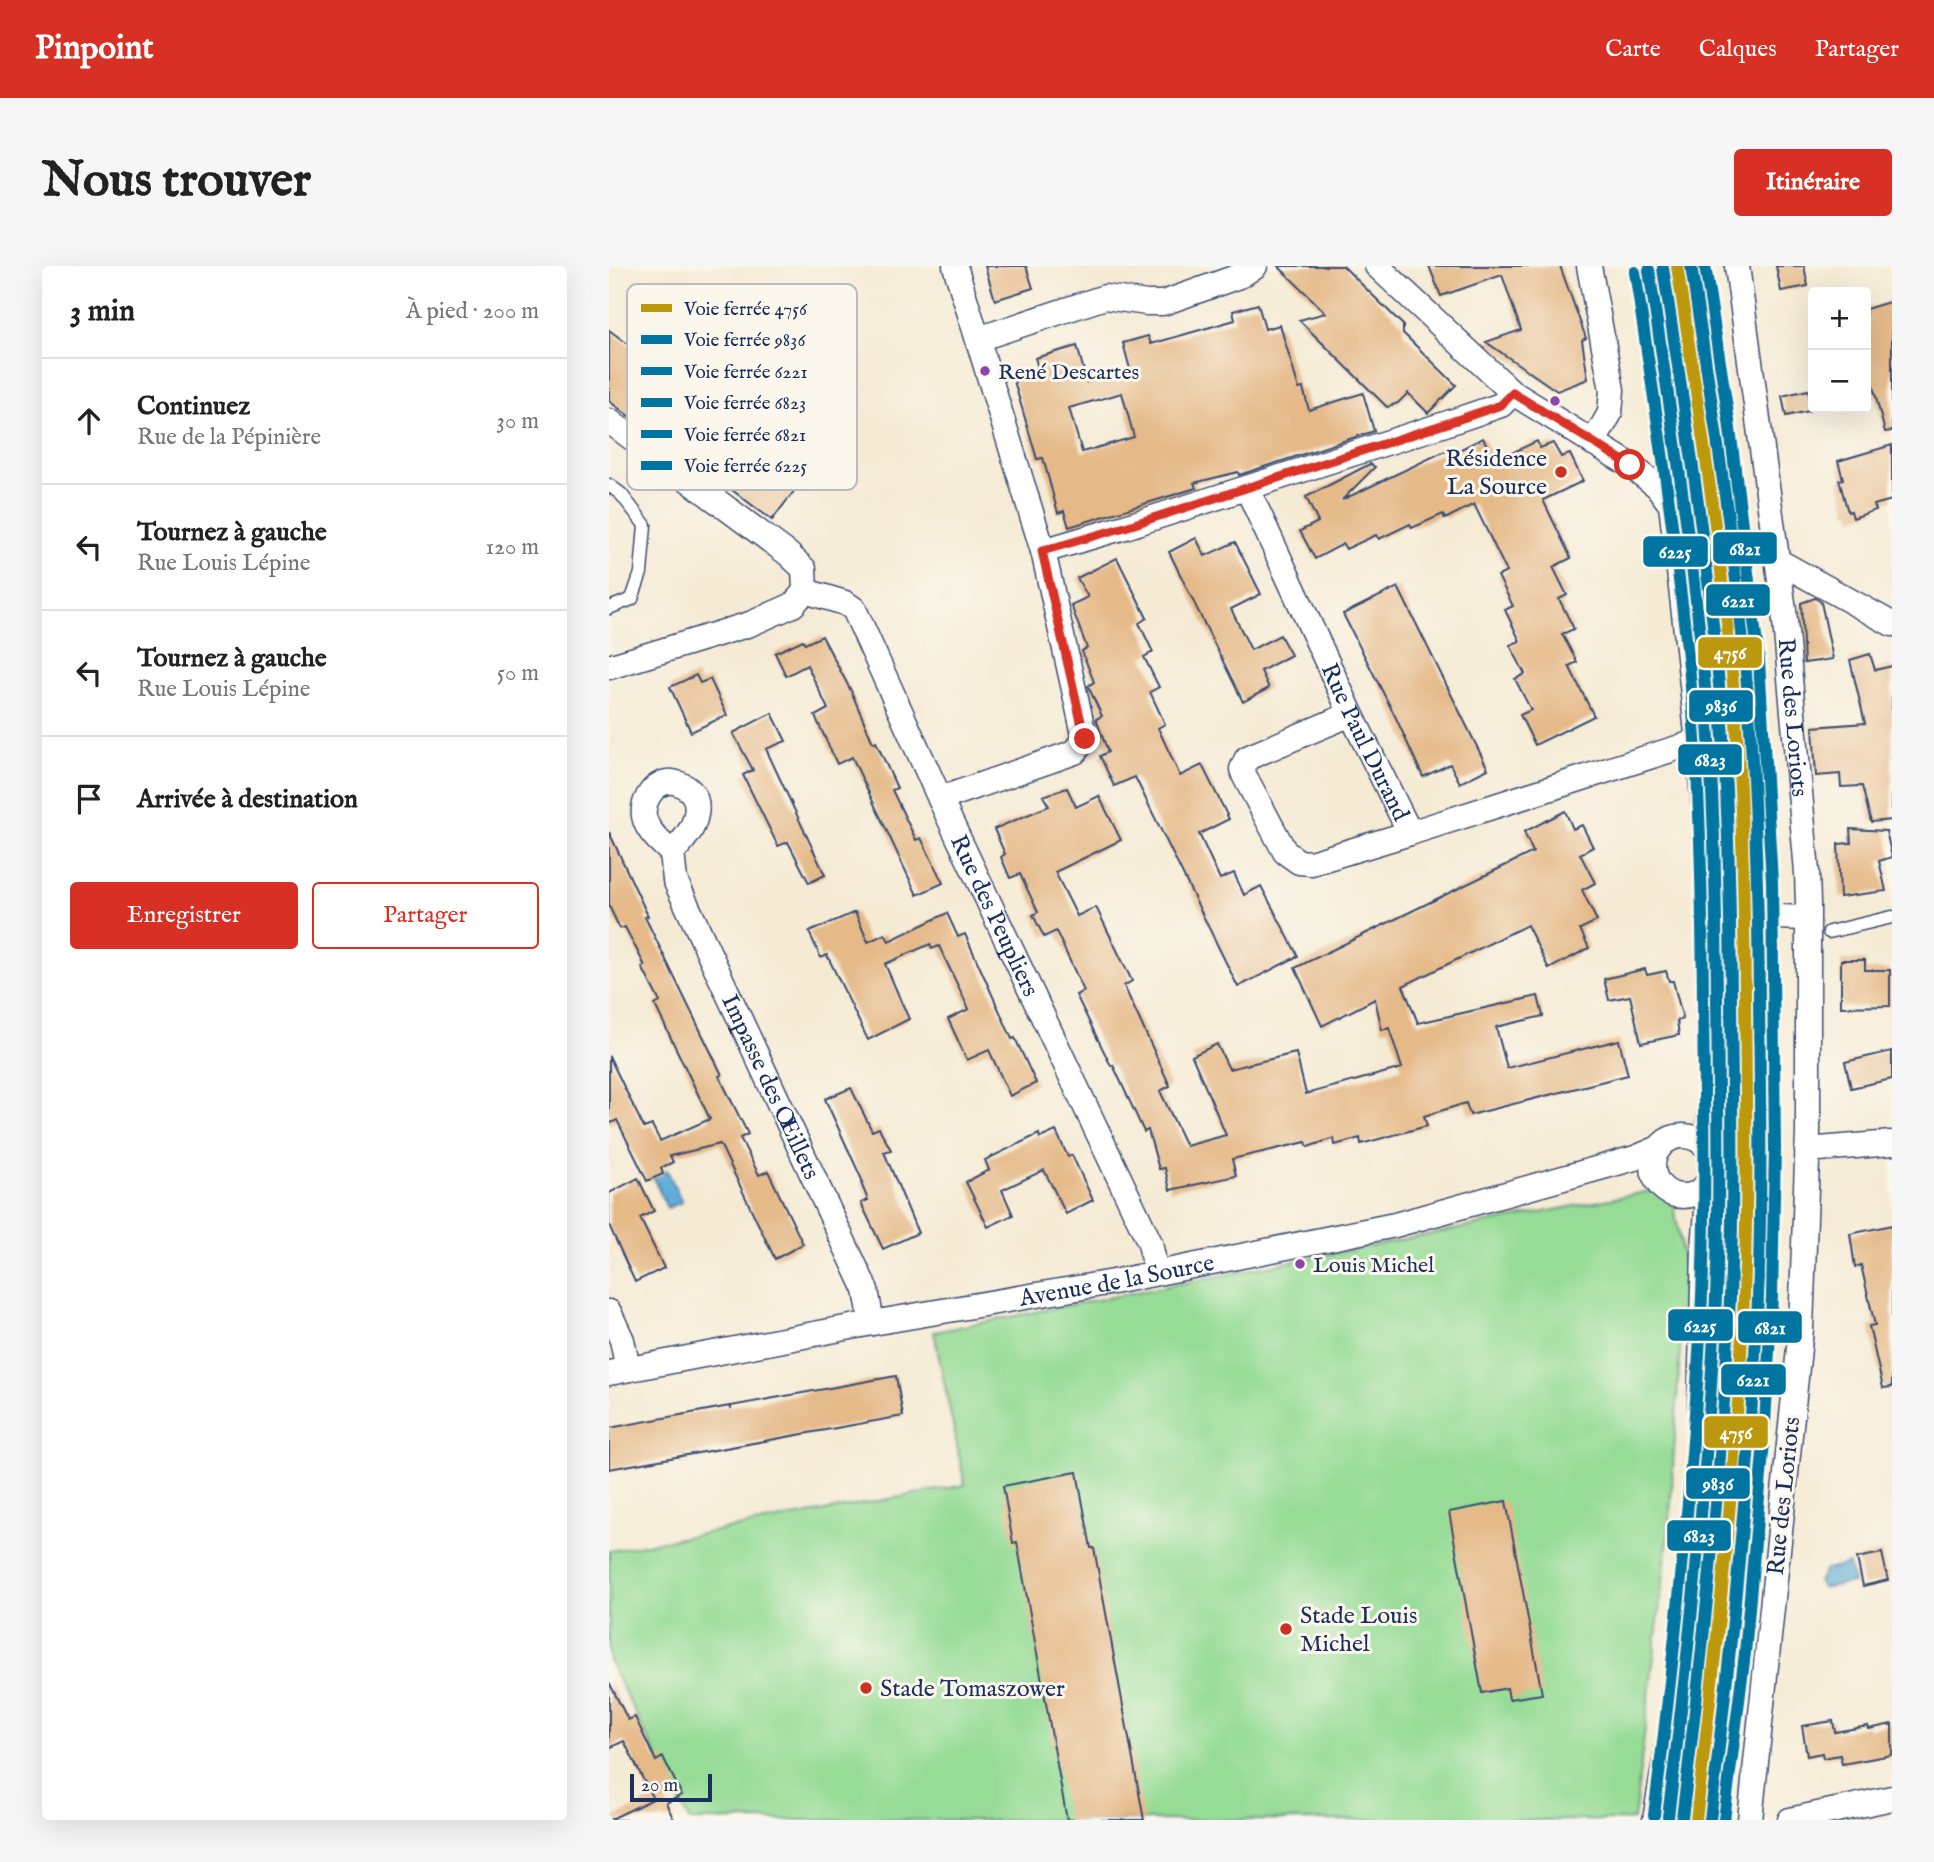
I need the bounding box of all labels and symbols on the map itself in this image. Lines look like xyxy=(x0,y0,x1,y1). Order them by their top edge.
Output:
legend xyxy=(627,284,857,490)
text: Voie ferrée 4756 xyxy=(683,298,808,322)
text: Voie ferrée 9836 xyxy=(683,329,806,353)
place label: René Descartes xyxy=(998,359,1139,387)
text: Voie ferrée 6221 xyxy=(683,361,807,385)
marker: René Descartes xyxy=(978,364,992,378)
text: Voie ferrée 6823 xyxy=(683,392,806,416)
unlabelled marker xyxy=(1548,394,1562,408)
text: Voie ferrée 6821 xyxy=(683,424,806,448)
place label: Résidence La Source xyxy=(1445,444,1547,503)
route start xyxy=(1614,449,1645,480)
text: Voie ferrée 6225 xyxy=(683,455,807,479)
marker: Résidence La Source xyxy=(1553,464,1569,480)
line badge: 6821 xyxy=(1712,531,1778,565)
line badge: 6225 xyxy=(1642,535,1709,568)
text: 6821 xyxy=(1729,538,1761,562)
text: 6225 xyxy=(1659,541,1691,565)
line badge: 6221 xyxy=(1705,583,1771,617)
text: 6221 xyxy=(1722,590,1754,614)
line badge: 4756 xyxy=(1697,636,1763,669)
street label: Rue des Loriots xyxy=(1770,637,1814,798)
text: 4756 xyxy=(1714,642,1747,666)
street label: Rue Paul Durand xyxy=(1313,658,1416,827)
line badge: 9836 xyxy=(1688,689,1754,723)
text: 9836 xyxy=(1705,695,1737,719)
route end xyxy=(1069,723,1100,754)
line badge: 6823 xyxy=(1677,743,1743,776)
text: 6823 xyxy=(1694,749,1726,773)
street label: Rue des Peupliers xyxy=(942,830,1045,1002)
street label: Impasse des Œillets xyxy=(713,990,826,1185)
street label: Avenue de la Source xyxy=(1016,1248,1217,1315)
place label: Louis Michel xyxy=(1313,1252,1434,1280)
marker: Louis Michel xyxy=(1293,1257,1307,1271)
line badge: 6225 xyxy=(1667,1308,1734,1342)
line badge: 6821 xyxy=(1737,1310,1803,1344)
text: 6225 xyxy=(1684,1315,1716,1339)
text: 6821 xyxy=(1754,1317,1786,1341)
line badge: 6221 xyxy=(1720,1363,1787,1396)
text: 6221 xyxy=(1737,1369,1769,1393)
line badge: 4756 xyxy=(1703,1415,1769,1449)
street label: Rue des Loriots xyxy=(1761,1415,1808,1577)
text: 4756 xyxy=(1720,1422,1753,1446)
line badge: 9836 xyxy=(1685,1467,1751,1500)
text: 9836 xyxy=(1702,1473,1734,1497)
line badge: 6823 xyxy=(1666,1519,1732,1552)
text: 6823 xyxy=(1683,1525,1715,1549)
place label: Stade Louis Michel xyxy=(1300,1601,1417,1660)
marker: Stade Louis Michel xyxy=(1278,1621,1294,1637)
place label: Stade Tomaszower xyxy=(880,1674,1065,1705)
marker: Stade Tomaszower xyxy=(858,1680,874,1696)
scale bar xyxy=(630,1771,712,1803)

